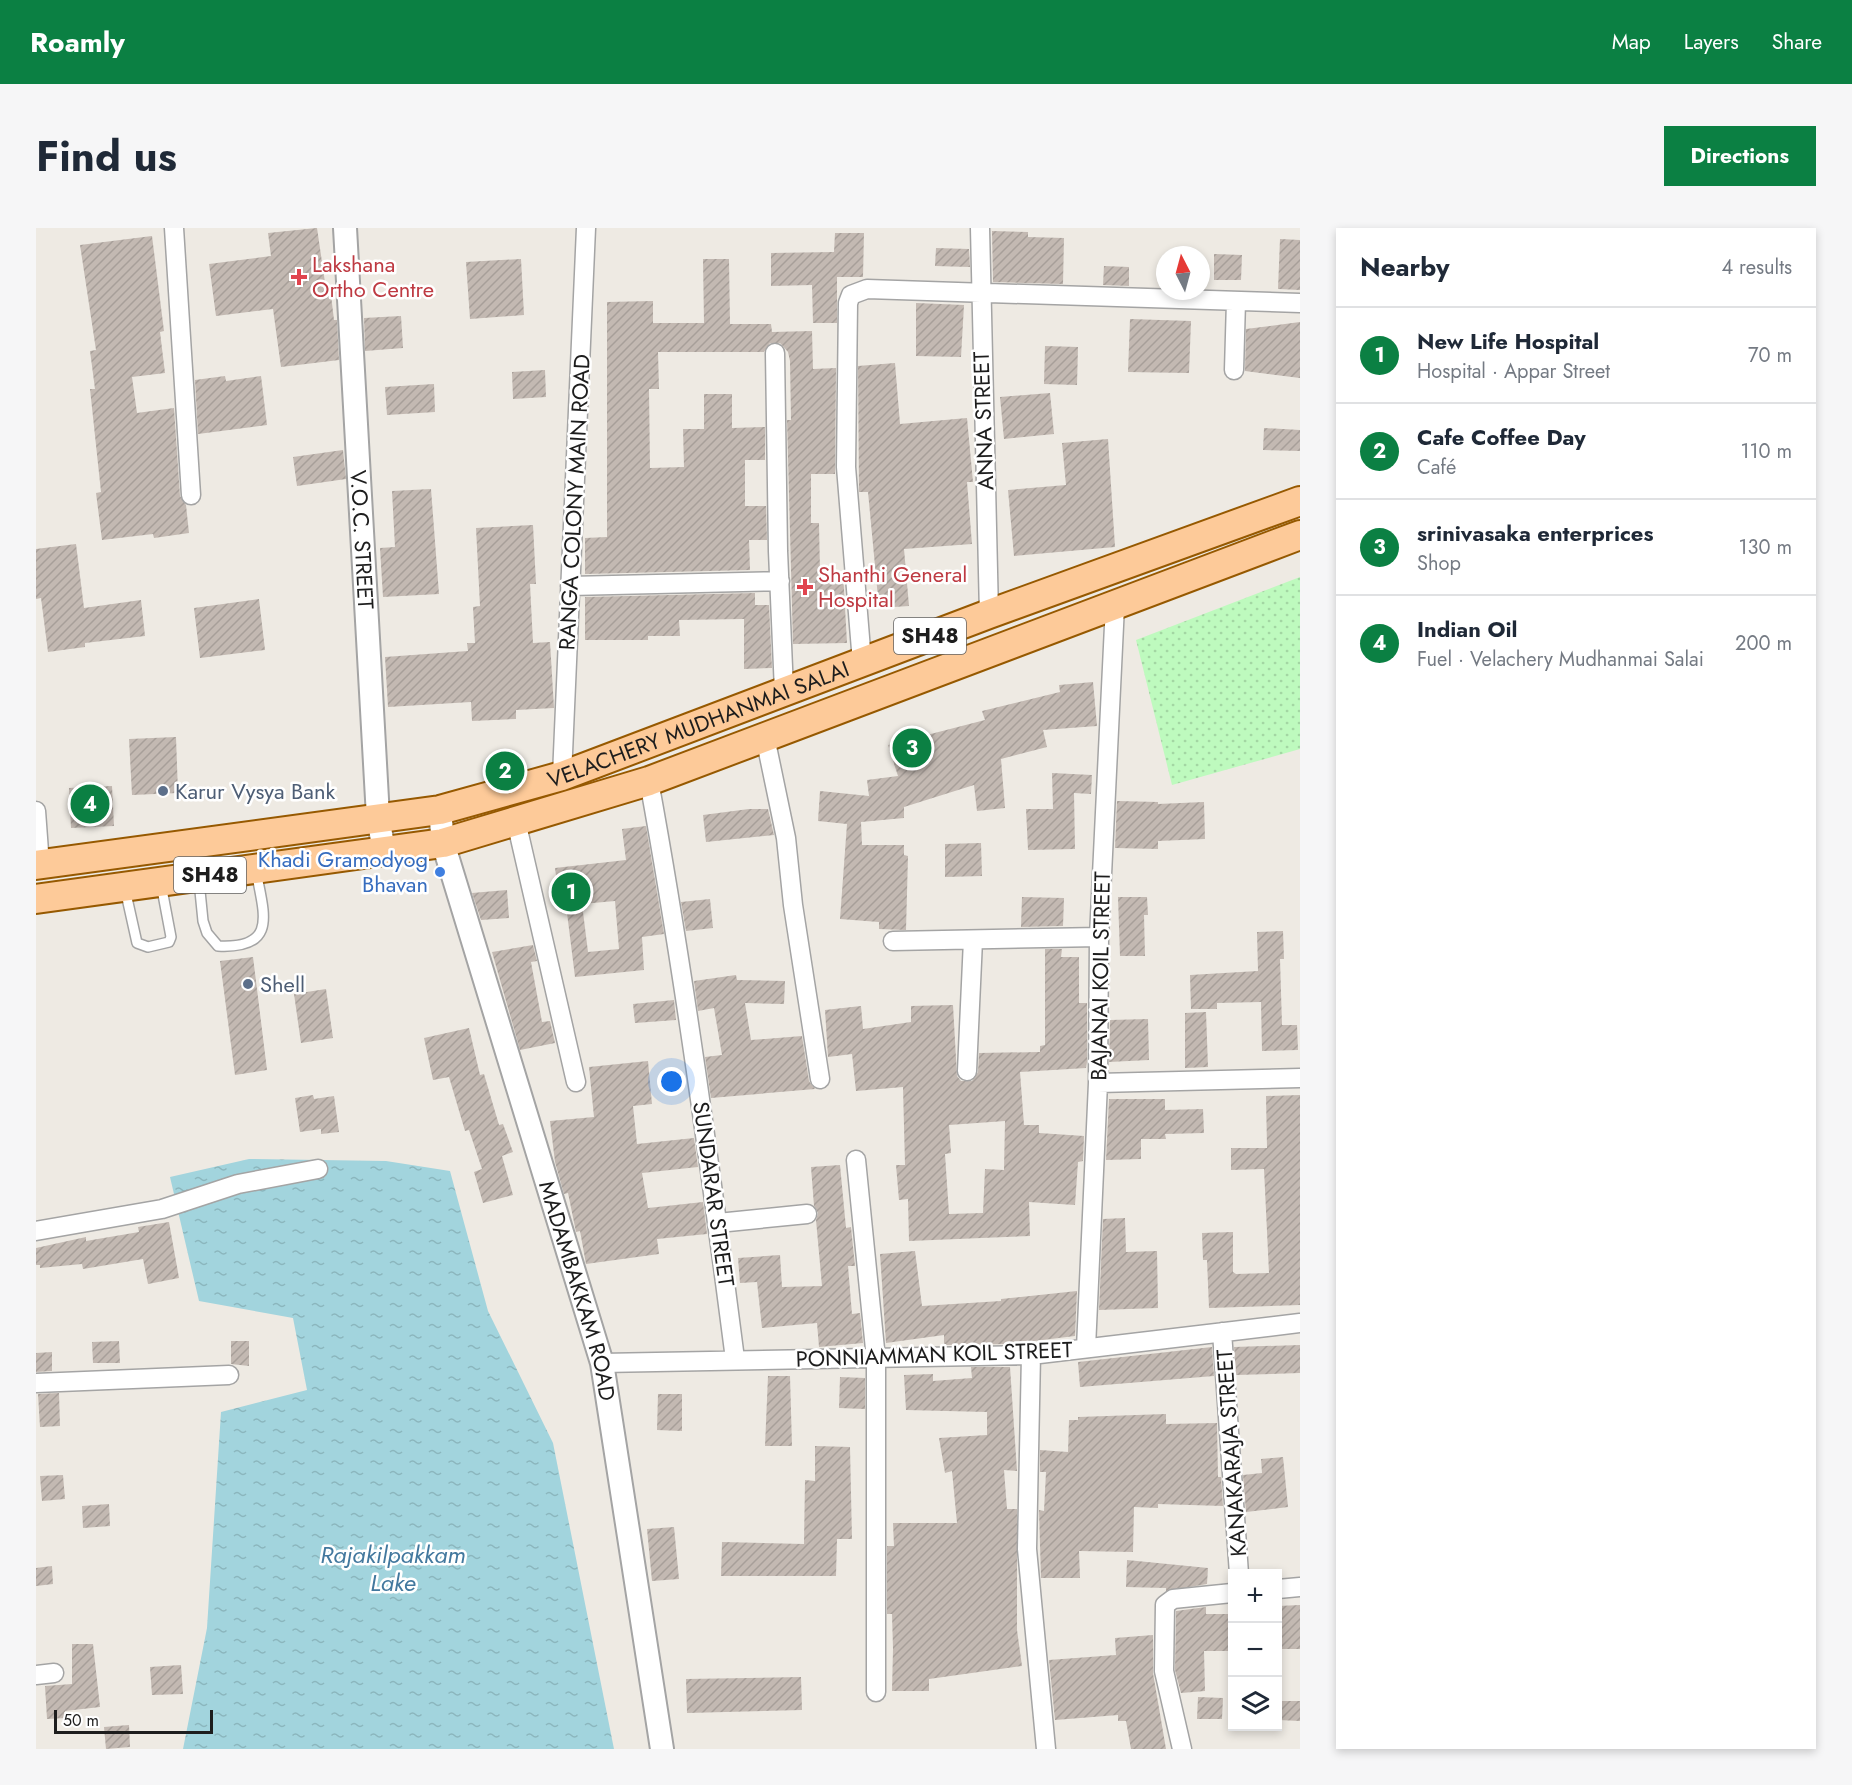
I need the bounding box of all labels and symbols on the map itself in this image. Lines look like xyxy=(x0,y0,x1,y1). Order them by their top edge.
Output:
north arrow xyxy=(1156,246,1210,300)
place label: Lakshana Ortho Centre xyxy=(312,248,434,305)
marker: Lakshana Ortho Centre xyxy=(290,268,308,286)
street label: ANNA STREET xyxy=(965,350,1001,491)
street label: RANGA COLONY MAIN ROAD xyxy=(550,353,598,651)
street label: V.O.C. STREET xyxy=(343,469,382,611)
place label: Shanthi General Hospital xyxy=(818,558,967,615)
marker: Shanthi General Hospital xyxy=(796,578,814,596)
road number: SH48 xyxy=(894,618,966,654)
street label: VELACHERY MUDHANMAI SALAI xyxy=(544,653,854,795)
pin: 3 xyxy=(892,726,932,770)
pin: 2 xyxy=(486,748,524,794)
place label: Karur Vysya Bank xyxy=(175,775,335,807)
pin: 4 xyxy=(70,782,110,826)
marker: Karur Vysya Bank xyxy=(156,784,170,798)
place label: Khadi Gramodyog Bhavan xyxy=(258,843,428,900)
road number: SH48 xyxy=(174,857,246,893)
marker: Khadi Gramodyog Bhavan xyxy=(433,865,447,879)
pin: 1 xyxy=(552,870,590,914)
street label: BAJANAI KOIL STREET xyxy=(1082,870,1118,1081)
place label: Shell xyxy=(260,968,305,1000)
marker: Shell xyxy=(241,977,255,991)
your location xyxy=(657,1067,686,1096)
street label: SUNDARAR STREET xyxy=(685,1099,743,1289)
street label: MADAMBAKKAM ROAD xyxy=(531,1177,624,1403)
street label: PONNIAMMAN KOIL STREET xyxy=(795,1333,1074,1375)
street label: KANAKARAJA STREET xyxy=(1208,1347,1254,1558)
water label: Rajakilpakkam Lake xyxy=(320,1537,466,1600)
scale bar xyxy=(54,1707,213,1734)

